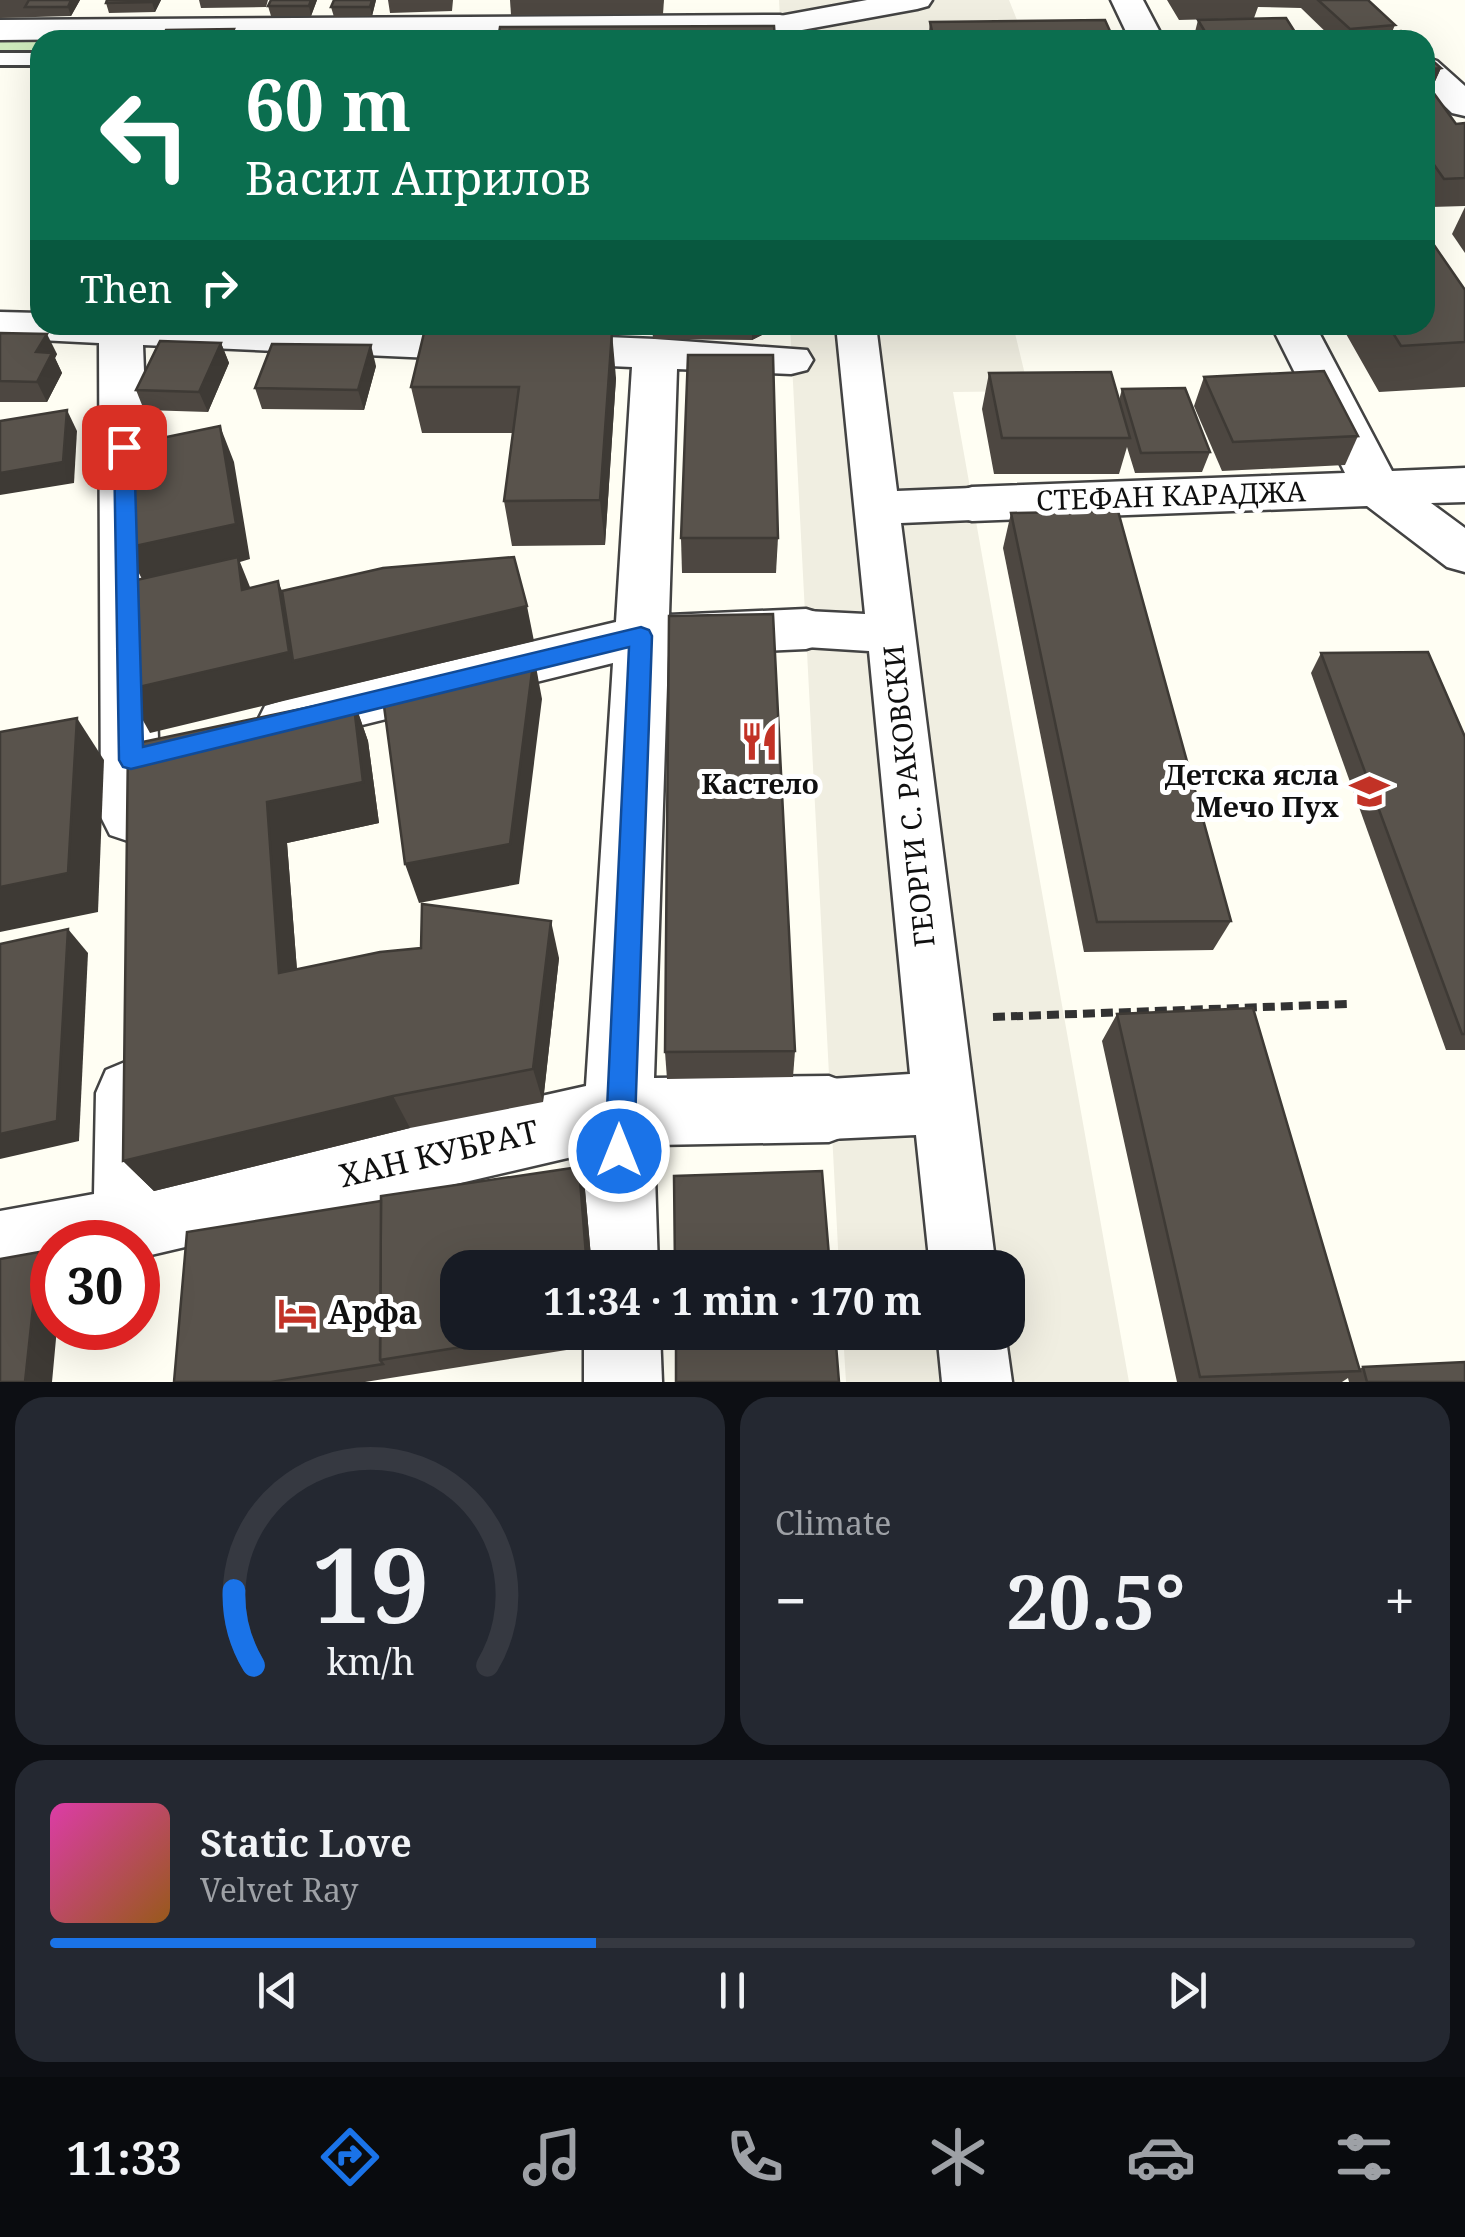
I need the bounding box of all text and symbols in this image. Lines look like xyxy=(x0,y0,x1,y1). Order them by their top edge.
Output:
text: 60 m xyxy=(245,56,411,152)
icon: left xyxy=(80,70,210,200)
text: Васил Априлов xyxy=(245,147,591,208)
icon: right xyxy=(192,260,247,315)
text: Then xyxy=(80,262,172,314)
pin xyxy=(82,405,167,490)
icon: arrive xyxy=(97,420,152,475)
street label: СТЕФАН КАРАДЖА xyxy=(1035,471,1307,519)
street label: ГЕОРГИ С. РАКОВСКИ xyxy=(873,643,943,949)
restaurant icon: Кастело xyxy=(739,720,781,762)
place label: Детска ясла Мечо Пух xyxy=(1165,755,1339,825)
place label: Кастело xyxy=(701,764,819,802)
school or university icon: Детска ясла Мечо Пух xyxy=(1348,770,1390,812)
position arrow xyxy=(567,1099,671,1203)
street label: ХАН КУБРАТ xyxy=(335,1109,543,1196)
speed limit sign: 30 xyxy=(30,1220,160,1350)
text: 11:34 · 1 min · 170 m xyxy=(543,1274,922,1326)
place label: Арфа xyxy=(328,1290,418,1333)
hotel icon: Арфа xyxy=(277,1292,319,1334)
text: Climate xyxy=(775,1501,891,1544)
text: 19 xyxy=(311,1512,429,1653)
text: 20.5° xyxy=(1006,1549,1185,1651)
text: − xyxy=(775,1562,807,1637)
text: + xyxy=(1384,1562,1415,1637)
text: km/h xyxy=(326,1637,414,1685)
text: Static Love xyxy=(200,1816,412,1868)
text: Velvet Ray xyxy=(200,1868,358,1911)
icon: previous xyxy=(250,1963,305,2018)
icon: pause xyxy=(705,1963,760,2018)
icon: next xyxy=(1160,1963,1215,2018)
icon: directions xyxy=(315,2122,385,2192)
icon: music xyxy=(517,2122,587,2192)
icon: phone xyxy=(720,2122,790,2192)
icon: climate xyxy=(923,2122,993,2192)
icon: car xyxy=(1126,2122,1196,2192)
icon: filters xyxy=(1329,2122,1399,2192)
text: 11:33 xyxy=(66,2127,182,2188)

